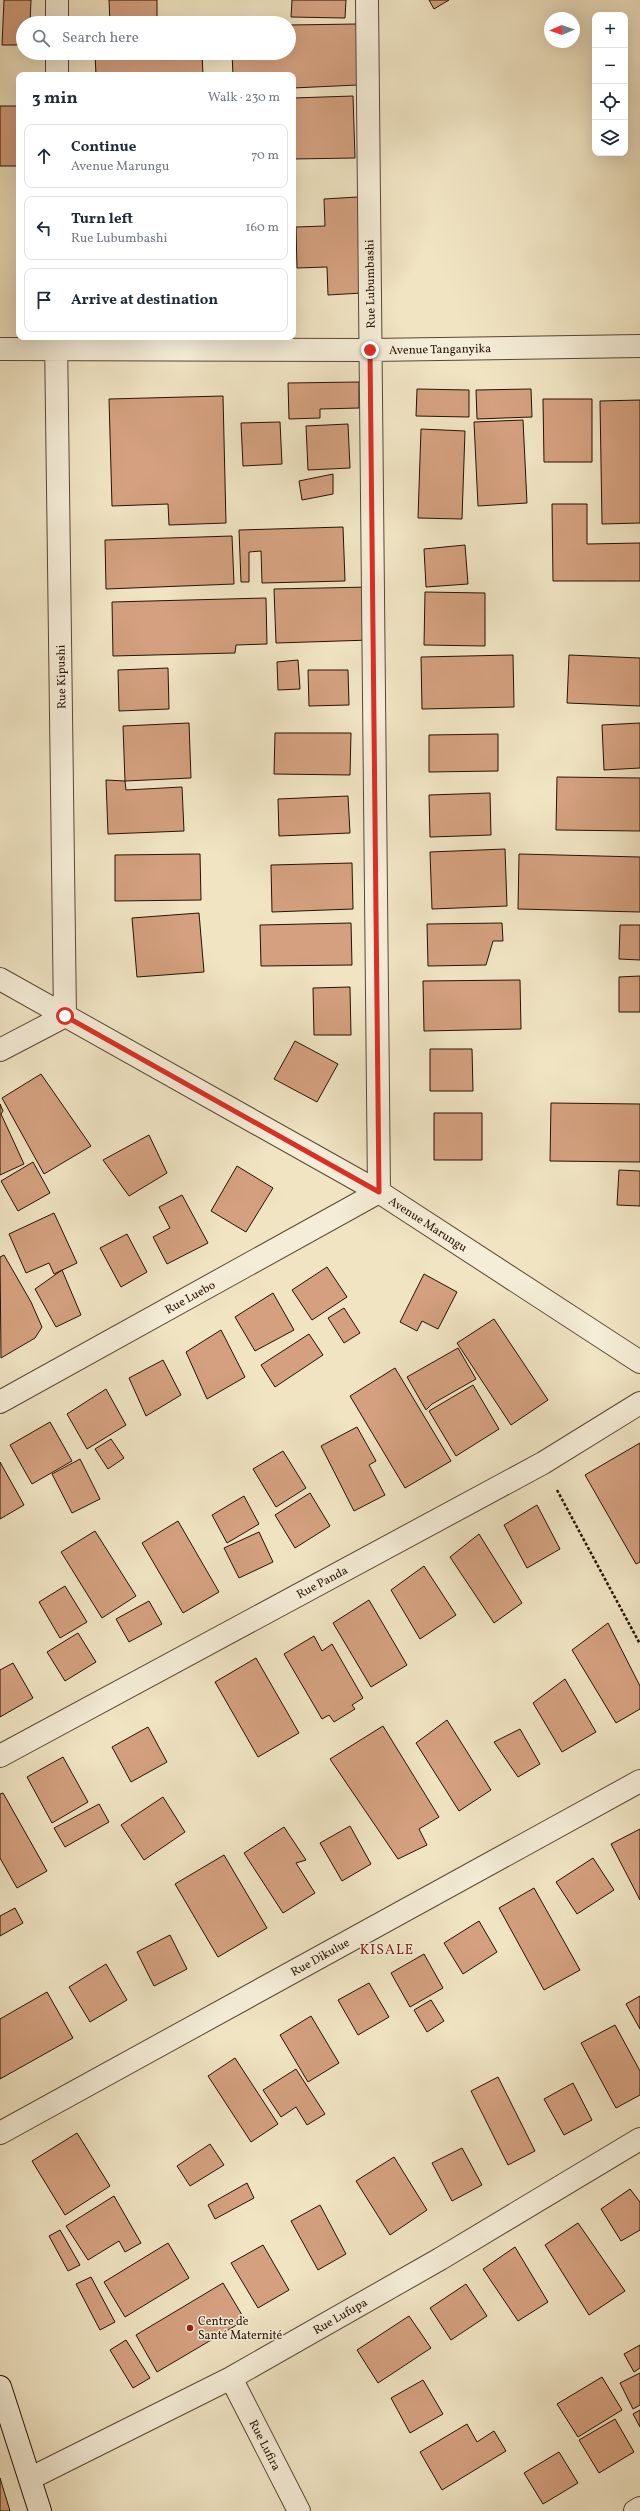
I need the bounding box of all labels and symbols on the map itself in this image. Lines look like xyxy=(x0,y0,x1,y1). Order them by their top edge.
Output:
north arrow xyxy=(544,12,580,48)
street label: Rue Lubumbashi xyxy=(362,239,380,329)
route end xyxy=(361,341,379,359)
street label: Avenue Tanganyika xyxy=(389,341,491,359)
street label: Rue Kipushi xyxy=(53,644,71,709)
route start xyxy=(56,1007,74,1025)
street label: Avenue Marungu xyxy=(385,1193,470,1256)
street label: Rue Luebo xyxy=(162,1277,219,1318)
street label: Rue Panda xyxy=(294,1563,351,1603)
street label: Rue Dikulue xyxy=(288,1935,353,1981)
district label: KISALE xyxy=(360,1941,414,1960)
street label: Rue Lufupa xyxy=(310,2295,371,2339)
place label: Centre de Santé Maternité xyxy=(198,2314,283,2344)
marker: Centre de Santé Maternité xyxy=(185,2323,195,2333)
street label: Rue Lufira xyxy=(244,2417,284,2474)

